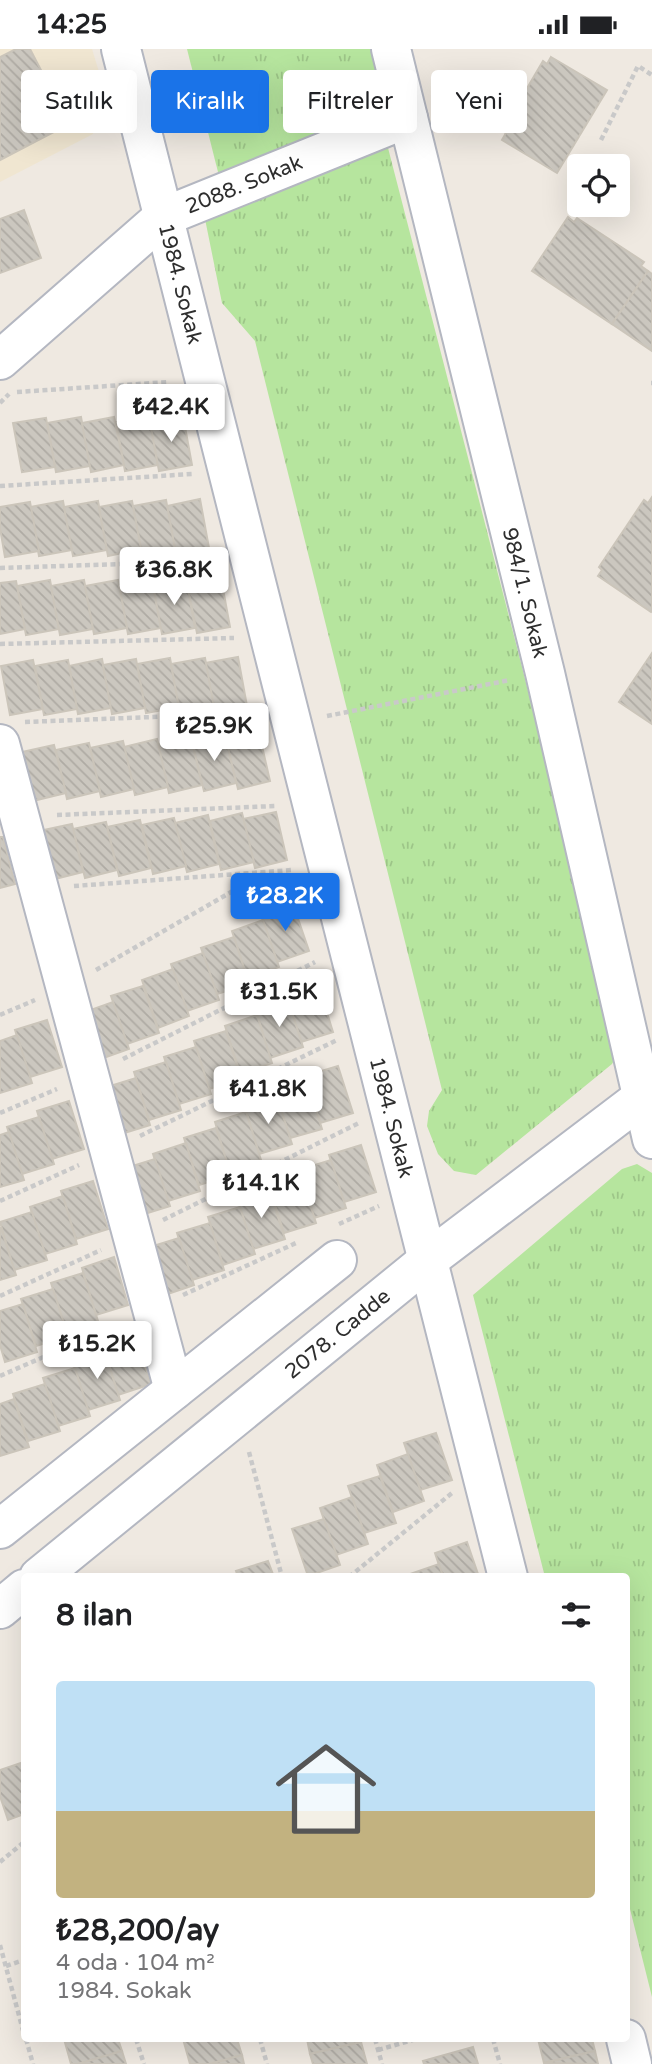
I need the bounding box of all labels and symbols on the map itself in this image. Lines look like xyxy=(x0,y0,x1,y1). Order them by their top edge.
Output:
street label: 2088. Sokak xyxy=(182,150,306,220)
street label: 1984. Sokak xyxy=(153,221,207,347)
pin: ₺42.4K xyxy=(114,385,228,444)
street label: 984/1. Sokak xyxy=(497,525,553,661)
pin: ₺36.8K xyxy=(117,547,231,607)
pin: ₺25.9K xyxy=(157,703,271,763)
pin: ₺28.2K xyxy=(228,873,342,933)
pin: ₺31.5K xyxy=(222,969,336,1029)
street label: 1984. Sokak xyxy=(364,1054,418,1181)
pin: ₺41.8K xyxy=(211,1067,325,1126)
pin: ₺14.1K xyxy=(204,1161,318,1220)
street label: 2078. Cadde xyxy=(280,1284,396,1384)
pin: ₺15.2K xyxy=(40,1321,154,1381)

